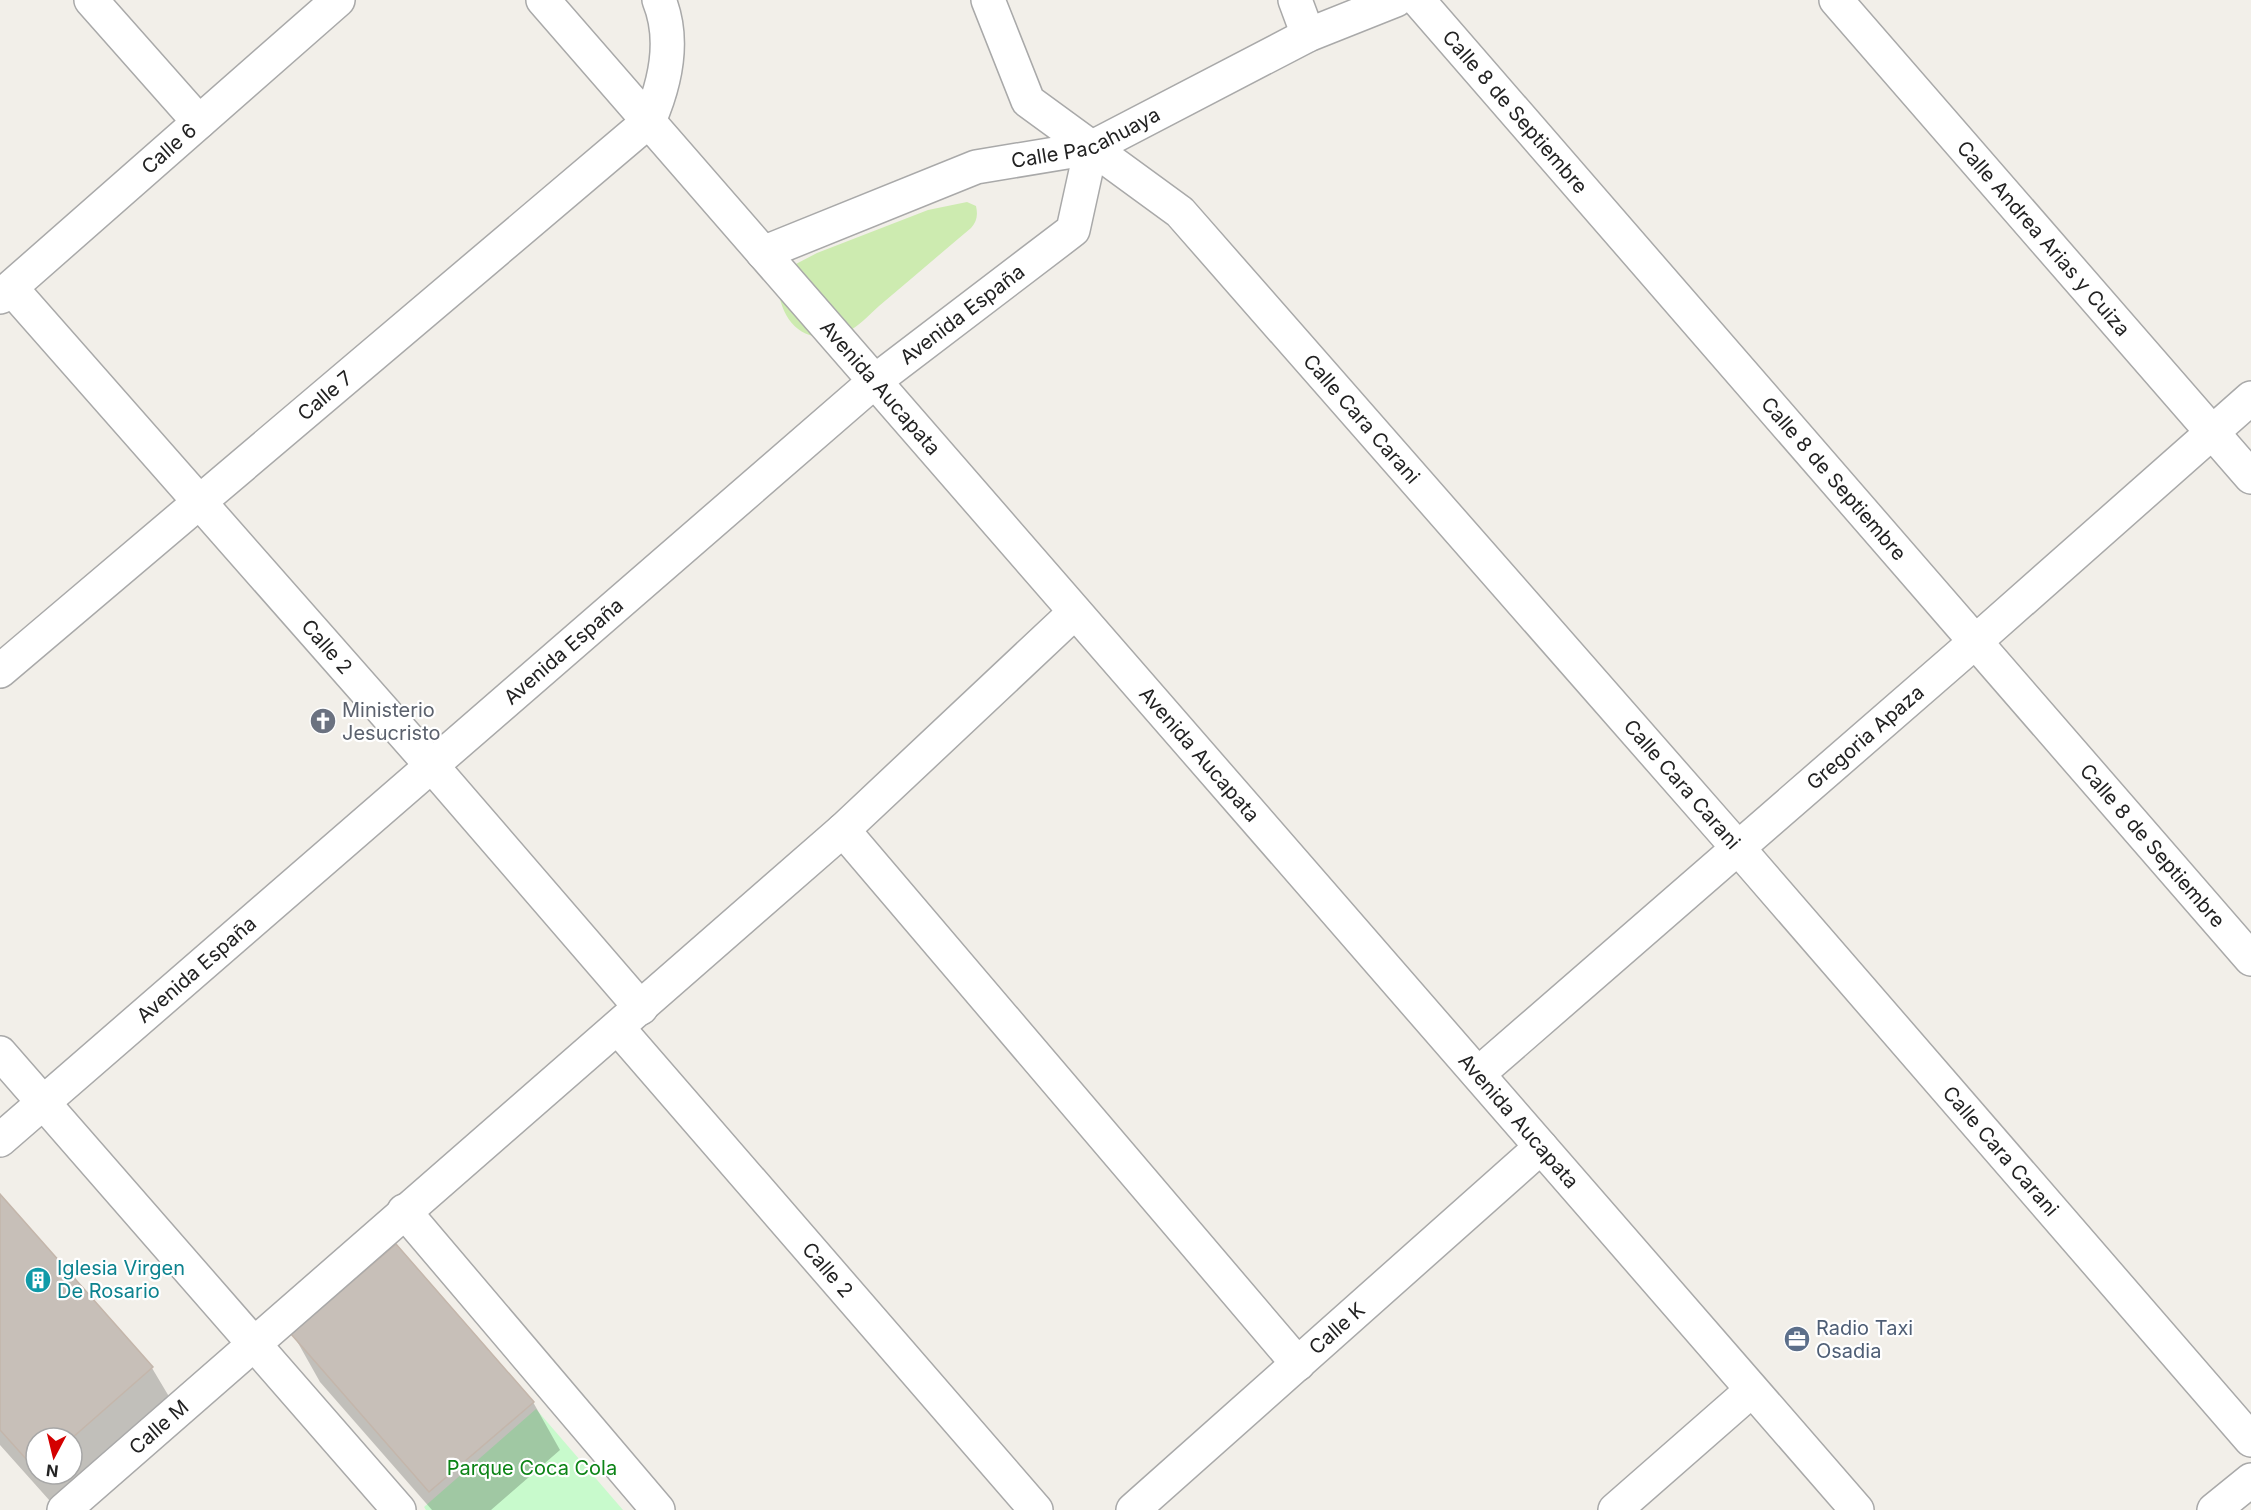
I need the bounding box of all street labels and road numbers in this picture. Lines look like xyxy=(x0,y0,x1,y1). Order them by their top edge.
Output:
street label: Calle 8 de Septiembre xyxy=(1438,25,1593,198)
street label: Calle Pacahuaya xyxy=(1010,102,1164,173)
street label: Calle 6 xyxy=(137,118,201,179)
street label: Calle Andrea Arias y Cuiza xyxy=(1952,136,2135,341)
street label: Avenida España xyxy=(895,259,1029,370)
street label: Avenida Aucapata xyxy=(815,315,946,460)
street label: Calle Cara Carani xyxy=(1298,349,1425,489)
street label: Calle 7 xyxy=(293,366,357,425)
street label: Calle 8 de Septiembre xyxy=(1756,392,1911,565)
street label: Avenida España xyxy=(499,593,628,709)
street label: Calle 2 xyxy=(296,614,357,679)
street label: Gregoria Apaza xyxy=(1802,680,1929,795)
street label: Avenida Aucapata xyxy=(1134,682,1265,827)
street label: Calle Cara Carani xyxy=(1619,714,1745,854)
street label: Calle 8 de Septiembre xyxy=(2075,759,2230,932)
street label: Avenida España xyxy=(132,911,261,1028)
street label: Avenida Aucapata xyxy=(1453,1049,1584,1193)
street label: Calle Cara Carani xyxy=(1938,1081,2064,1221)
street label: Calle 2 xyxy=(797,1237,858,1302)
street label: Calle K xyxy=(1304,1298,1370,1360)
street label: Calle M xyxy=(124,1395,194,1459)

